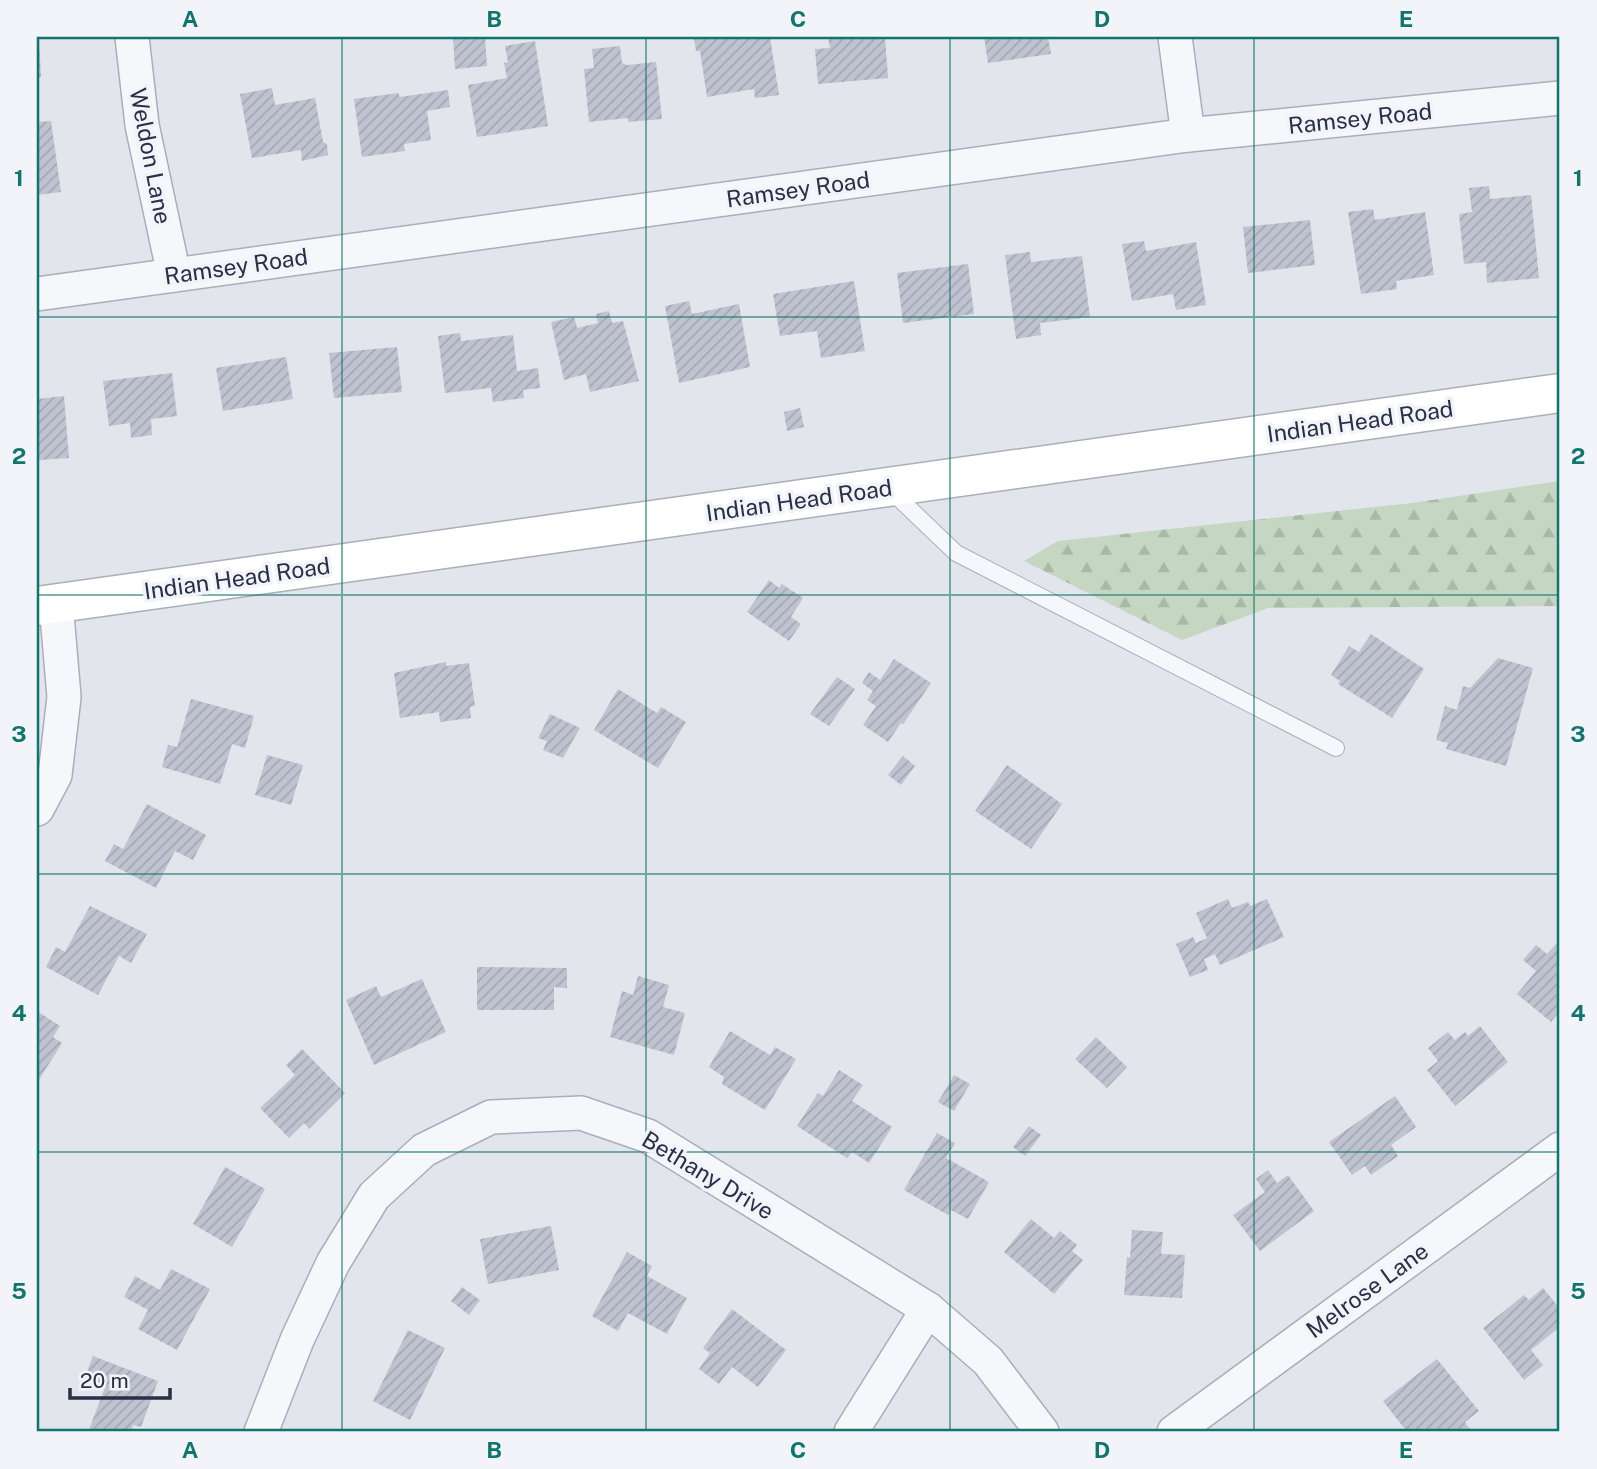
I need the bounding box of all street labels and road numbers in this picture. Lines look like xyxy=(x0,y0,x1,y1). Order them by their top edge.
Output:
street label: Weldon Lane xyxy=(125,86,177,226)
street label: Ramsey Road xyxy=(1287,97,1433,139)
street label: Ramsey Road xyxy=(725,166,871,212)
street label: Ramsey Road xyxy=(163,243,309,289)
street label: Indian Head Road xyxy=(1265,395,1455,447)
street label: Indian Head Road xyxy=(704,474,894,526)
street label: Indian Head Road xyxy=(142,552,332,604)
street label: Bethany Drive xyxy=(637,1125,779,1225)
street label: Melrose Lane xyxy=(1301,1237,1433,1343)

